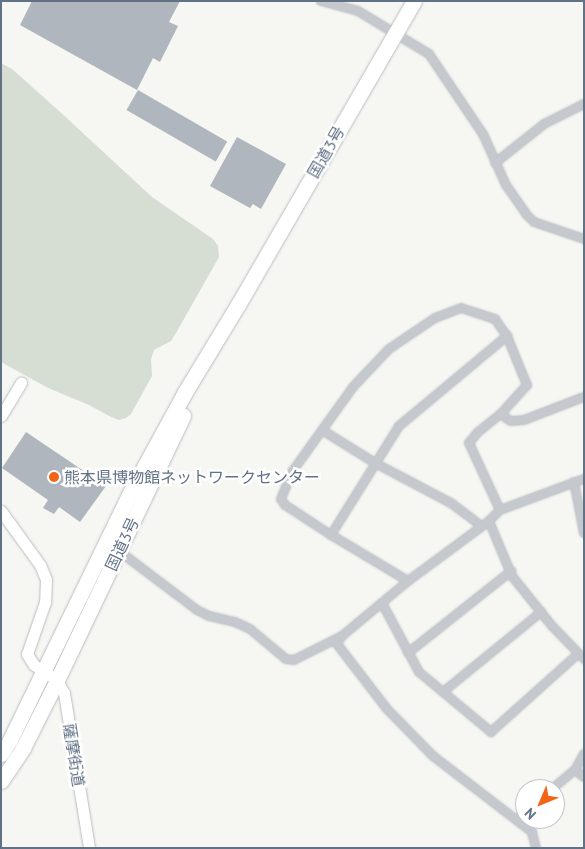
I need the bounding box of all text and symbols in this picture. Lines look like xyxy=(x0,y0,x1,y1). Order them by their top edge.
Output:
street label: 国道3号 xyxy=(304,123,348,181)
place label: 熊本県博物館ネットワークセンター xyxy=(64,467,320,487)
marker: 熊本県博物館ネットワークセンター xyxy=(48,471,60,483)
street label: 国道3号 xyxy=(101,514,143,574)
street label: 薩摩街道 xyxy=(60,722,88,788)
north arrow xyxy=(515,779,565,829)
text: N xyxy=(520,804,540,824)

